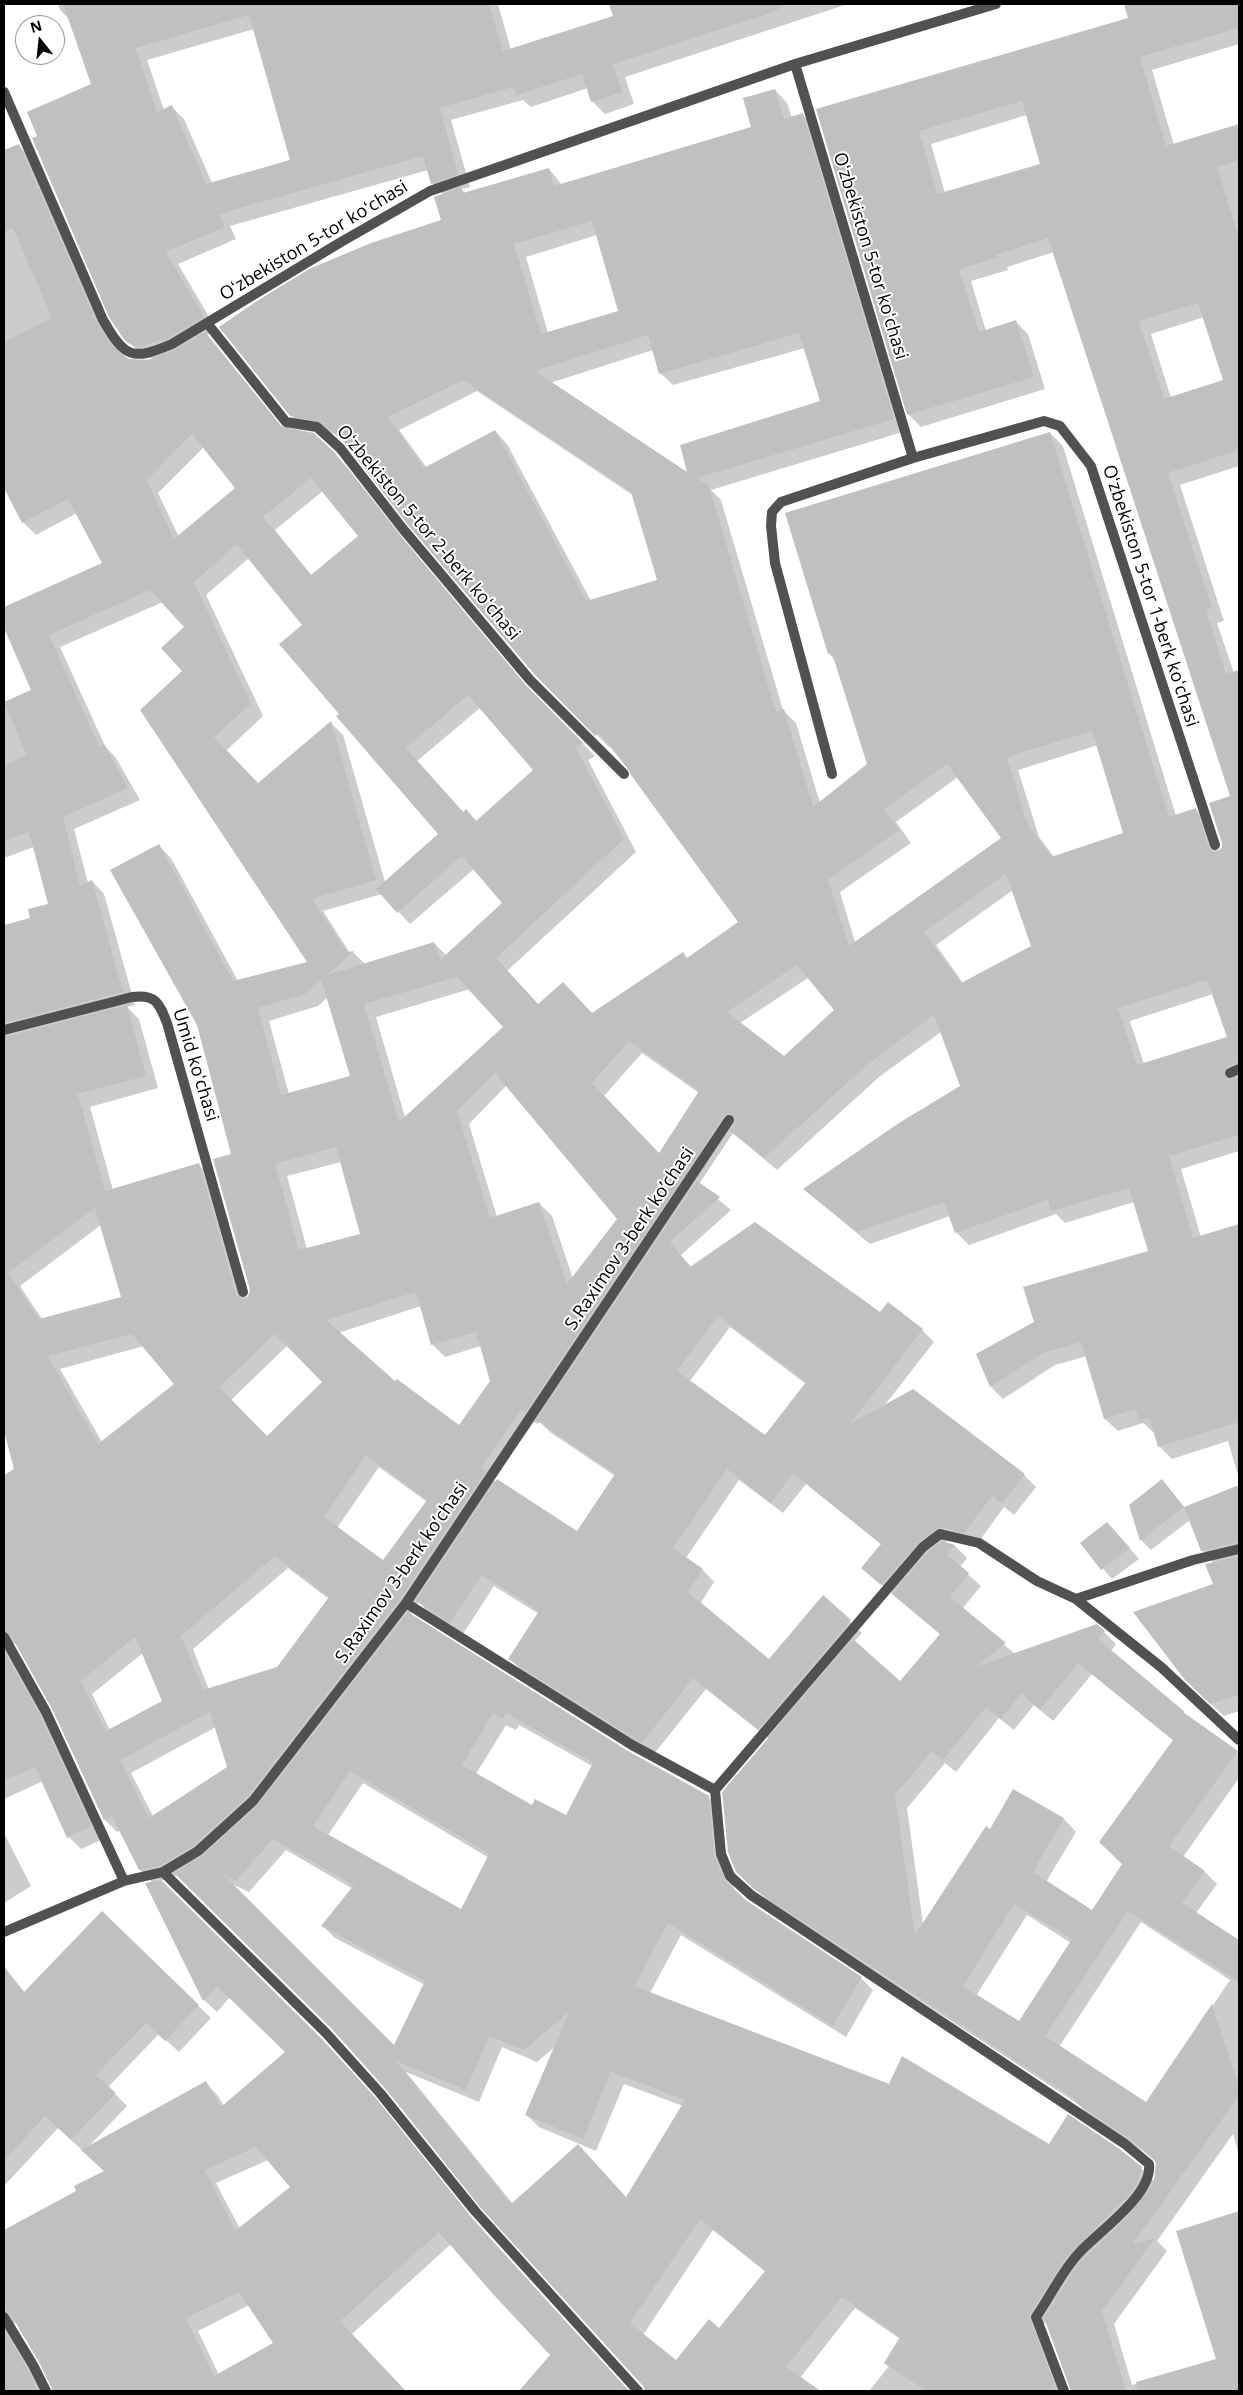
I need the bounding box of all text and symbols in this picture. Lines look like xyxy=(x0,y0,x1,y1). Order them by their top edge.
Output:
north arrow xyxy=(15,15,65,65)
text: N xyxy=(28,15,44,37)
street label: Oʻzbekiston 5-tor koʻchasi xyxy=(828,150,912,362)
street label: Oʻzbekiston 5-tor koʻchasi xyxy=(216,176,412,306)
street label: Oʻzbekiston 5-tor 2-berk koʻchasi xyxy=(332,421,524,645)
street label: Oʻzbekiston 5-tor 1-berk koʻchasi xyxy=(1097,462,1203,730)
street label: Umid koʻchasi xyxy=(168,1006,222,1124)
street label: S.Raximov 3-berk koʼchasi xyxy=(561,1144,699,1334)
street label: S.Raximov 3-berk koʼchasi xyxy=(331,1478,473,1668)

